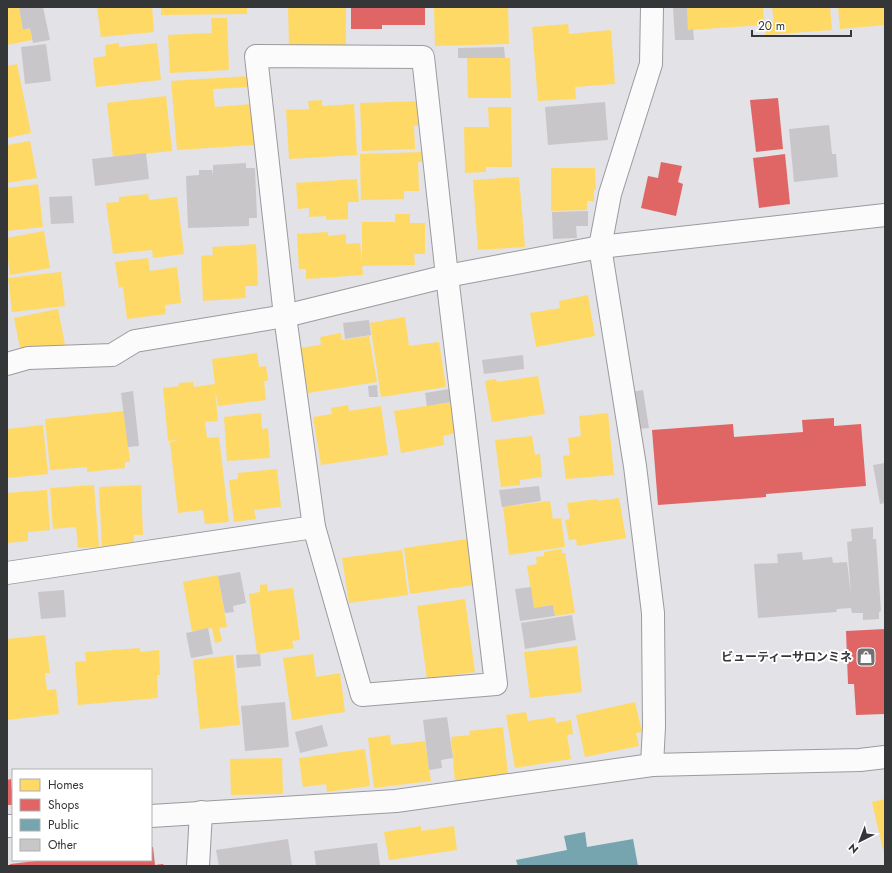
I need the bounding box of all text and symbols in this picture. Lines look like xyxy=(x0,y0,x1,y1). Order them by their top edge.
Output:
scale bar xyxy=(752,12,851,38)
text: 20 m xyxy=(758,17,785,35)
shop icon: ビューティーサロンミネ xyxy=(855,646,877,668)
place label: ビューティーサロンミネ xyxy=(721,648,852,666)
legend xyxy=(12,769,152,861)
text: Homes xyxy=(48,776,84,794)
text: Shops xyxy=(48,796,79,814)
text: Public xyxy=(48,816,79,834)
north arrow xyxy=(840,821,880,861)
text: Other xyxy=(48,836,78,854)
text: N xyxy=(845,840,862,857)

